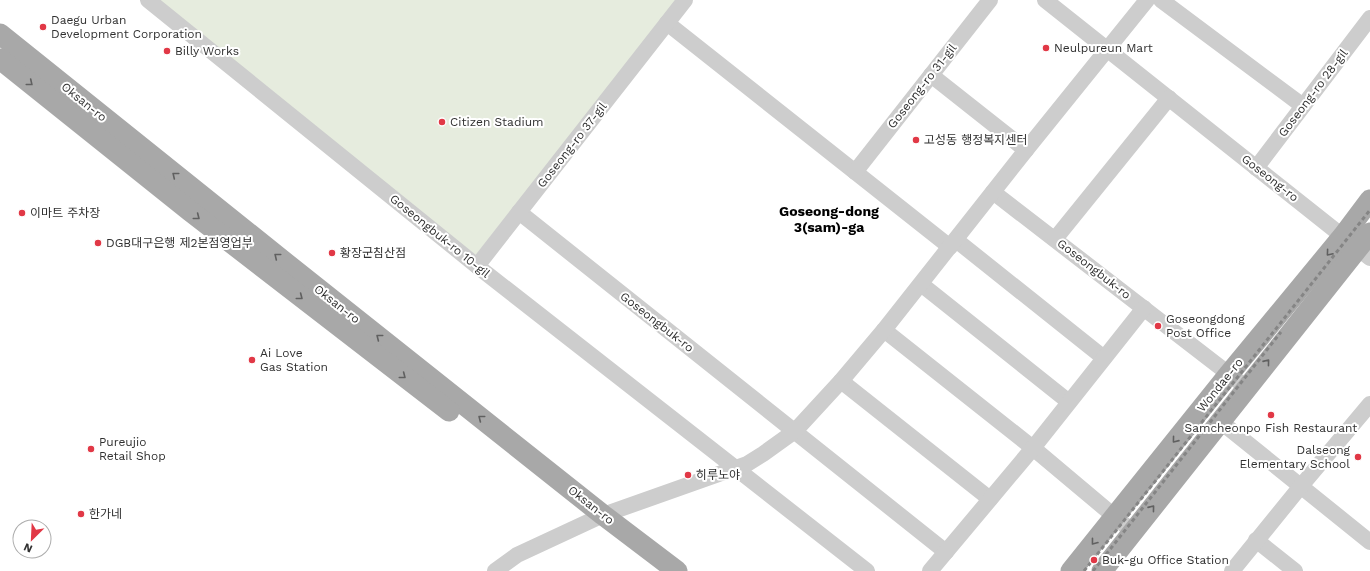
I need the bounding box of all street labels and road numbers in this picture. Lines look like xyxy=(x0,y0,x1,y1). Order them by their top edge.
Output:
street label: Goseong-ro 31-gil xyxy=(885,41,960,131)
street label: Goseong-ro 28-gil xyxy=(1276,46,1351,140)
street label: Oksan-ro xyxy=(59,80,109,124)
street label: Goseong-ro 37-gil xyxy=(534,99,610,190)
street label: Goseong-ro xyxy=(1239,151,1301,205)
street label: Goseongbuk-ro 10-gil xyxy=(387,191,493,281)
street label: Goseongbuk-ro xyxy=(1055,236,1133,302)
street label: Oksan-ro xyxy=(311,282,363,326)
street label: Goseongbuk-ro xyxy=(618,289,696,355)
street label: Wondae-ro xyxy=(1194,355,1246,415)
street label: Oksan-ro xyxy=(565,483,617,527)

